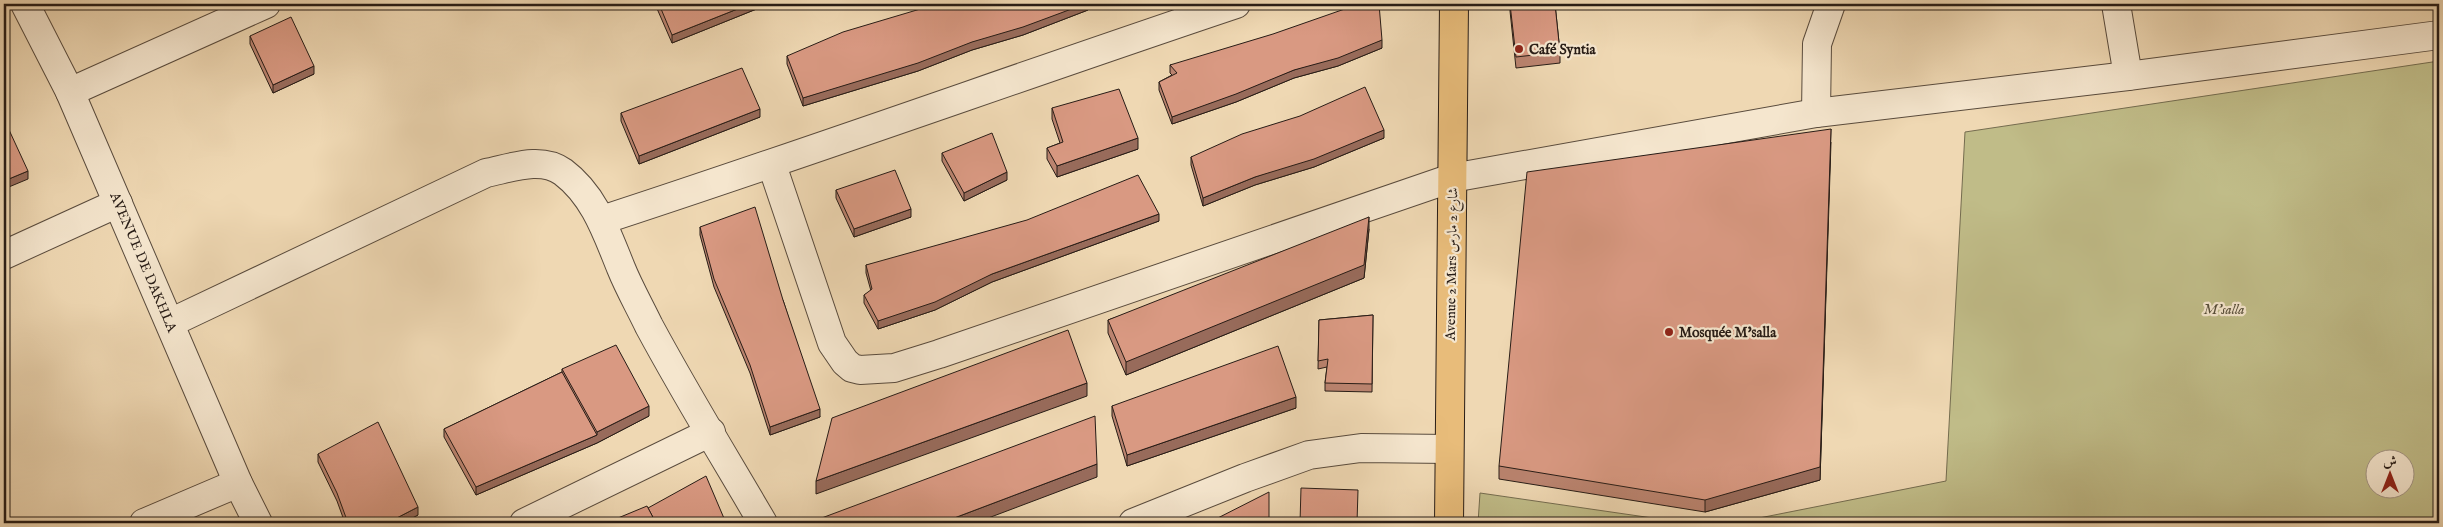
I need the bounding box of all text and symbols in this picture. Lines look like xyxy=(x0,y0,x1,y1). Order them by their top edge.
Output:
place label: Café Syntia xyxy=(1529,41,1596,59)
marker: Café Syntia xyxy=(1513,43,1525,55)
street label: Avenue 2 Mars شارع 2 مارس xyxy=(1442,187,1464,342)
street label: AVENUE DE DAKHLA xyxy=(105,189,181,336)
park label: M'salla xyxy=(2204,301,2244,319)
place label: Mosquée M'salla xyxy=(1679,324,1777,342)
marker: Mosquée M'salla xyxy=(1663,326,1675,338)
north arrow xyxy=(2366,450,2416,500)
text: ش xyxy=(2383,453,2397,471)

